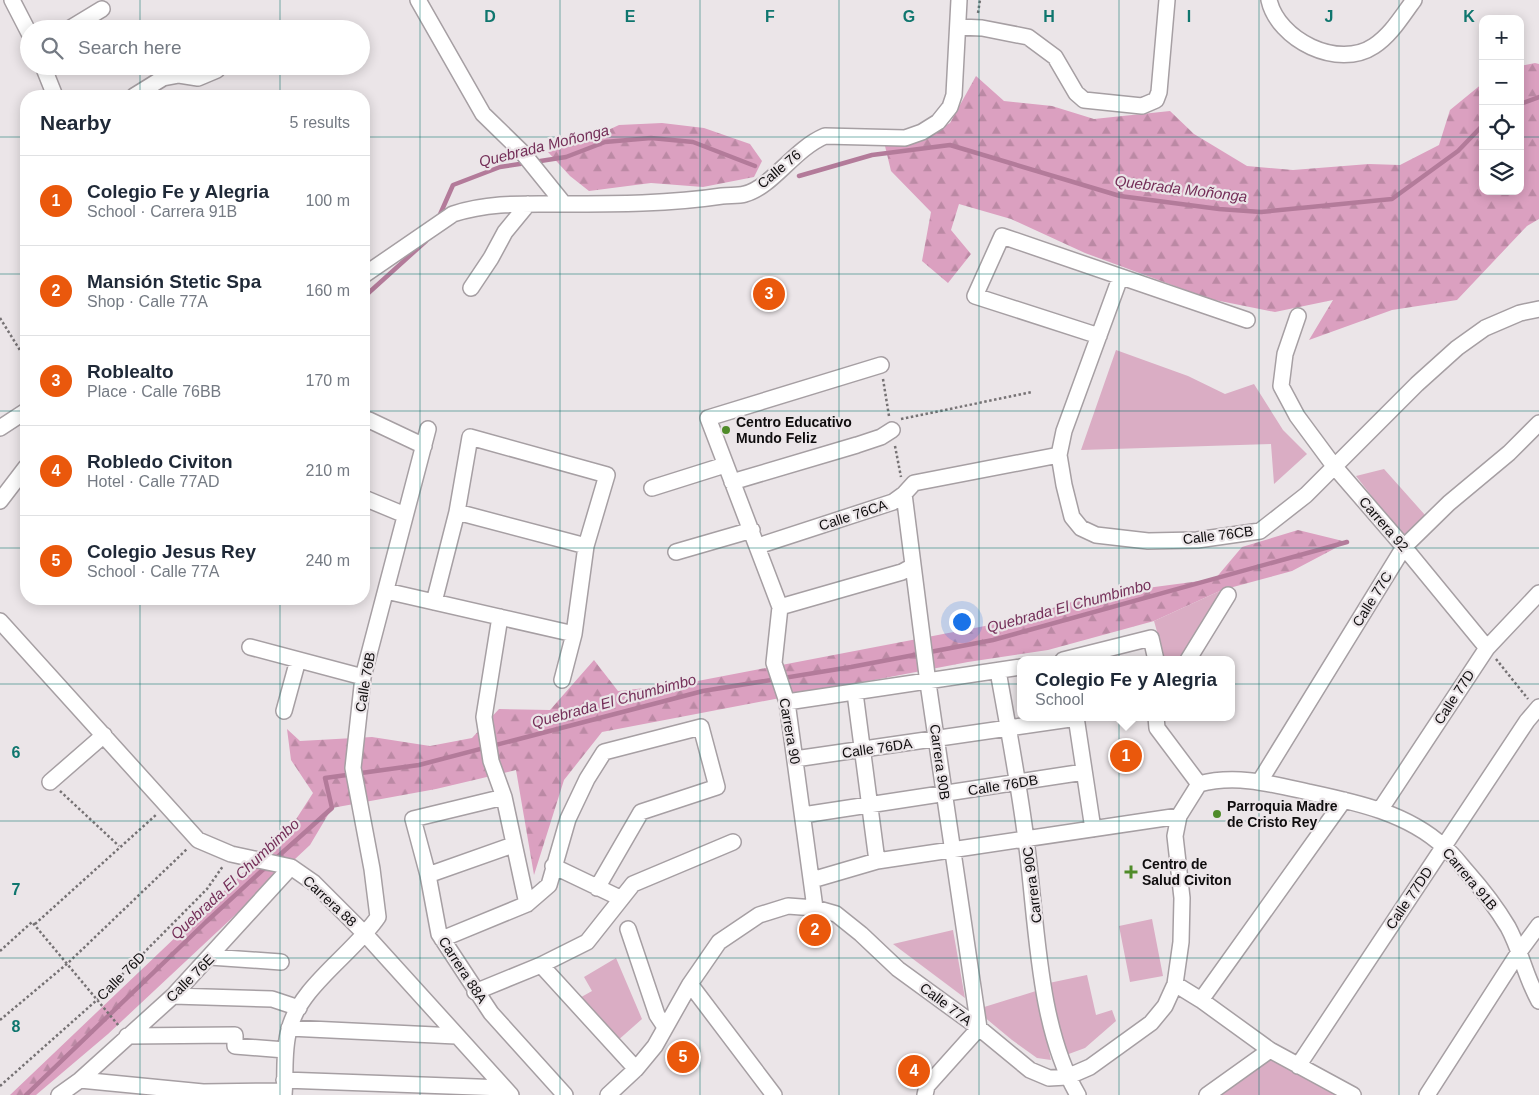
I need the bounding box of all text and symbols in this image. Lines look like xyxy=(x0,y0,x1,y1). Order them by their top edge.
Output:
text: D xyxy=(484,8,496,25)
text: E xyxy=(625,8,636,25)
text: F xyxy=(765,8,775,25)
text: G xyxy=(903,8,915,25)
text: H xyxy=(1043,8,1055,25)
text: I xyxy=(1187,8,1191,25)
text: J xyxy=(1325,8,1333,25)
text: K xyxy=(1463,8,1475,25)
map controls xyxy=(1479,15,1524,195)
button: + xyxy=(1479,15,1524,60)
search box xyxy=(20,20,370,75)
icon: search xyxy=(38,34,66,62)
text: Search here xyxy=(78,37,182,58)
button: − xyxy=(1479,60,1524,105)
button: locate xyxy=(1479,105,1524,150)
text: Nearby xyxy=(40,111,111,134)
text: 5 results xyxy=(290,114,350,131)
water label: Quebrada Moñonga xyxy=(477,121,611,170)
street label: Calle 76 xyxy=(754,146,804,192)
button: layers xyxy=(1479,150,1524,195)
water label: Quebrada Moñonga xyxy=(1114,172,1248,205)
text: Colegio Fe y Alegria xyxy=(87,181,269,202)
text: 1 xyxy=(52,192,60,209)
text: 100 m xyxy=(306,192,350,209)
text: School · Carrera 91B xyxy=(87,203,237,220)
text: Mansión Stetic Spa xyxy=(87,271,261,292)
pin: 3 xyxy=(753,275,785,313)
text: 2 xyxy=(52,282,60,299)
text: 160 m xyxy=(306,282,350,299)
text: Shop · Calle 77A xyxy=(87,293,208,310)
text: Roblealto xyxy=(87,361,174,382)
text: 3 xyxy=(52,372,60,389)
text: 170 m xyxy=(306,372,350,389)
text: Place · Calle 76BB xyxy=(87,383,221,400)
place label: Centro Educativo Mundo Feliz xyxy=(736,414,852,446)
marker: Centro Educativo Mundo Feliz xyxy=(720,424,732,436)
text: Robledo Civiton xyxy=(87,451,233,472)
text: 4 xyxy=(52,462,60,479)
text: 210 m xyxy=(306,462,350,479)
text: Hotel · Calle 77AD xyxy=(87,473,220,490)
street label: Carrera 92 xyxy=(1356,493,1412,555)
street label: Calle 76CA xyxy=(817,496,890,534)
street label: Calle 76CB xyxy=(1182,523,1254,547)
text: Colegio Jesus Rey xyxy=(87,541,256,562)
text: 5 xyxy=(52,552,60,569)
text: 240 m xyxy=(306,552,350,569)
text: School · Calle 77A xyxy=(87,563,220,580)
street label: Calle 77C xyxy=(1349,569,1395,629)
water label: Quebrada El Chumbimbo xyxy=(985,575,1153,636)
your location xyxy=(949,609,975,635)
street label: Calle 76B xyxy=(352,651,378,713)
popup xyxy=(1017,656,1235,721)
street label: Calle 77D xyxy=(1431,667,1477,727)
text: Colegio Fe y Alegria xyxy=(1035,669,1217,690)
water label: Quebrada El Chumbimbo xyxy=(530,670,698,731)
text: School xyxy=(1035,691,1084,708)
street label: Carrera 90 xyxy=(776,697,804,766)
street label: Carrera 90B xyxy=(927,723,953,801)
street label: Calle 76DA xyxy=(841,735,914,761)
pin: 1 xyxy=(1110,737,1142,775)
text: 6 xyxy=(12,744,21,761)
street label: Calle 76DB xyxy=(967,772,1039,798)
place label: Parroquia Madre de Cristo Rey xyxy=(1227,798,1338,830)
marker: Parroquia Madre de Cristo Rey xyxy=(1211,808,1223,820)
water label: Quebrada El Chumbimbo xyxy=(167,815,302,943)
street label: Carrera 91B xyxy=(1439,845,1501,913)
street label: Carrera 90C xyxy=(1019,846,1045,924)
place label: Centro de Salud Civiton xyxy=(1142,856,1231,888)
street label: Calle 77DD xyxy=(1382,864,1436,932)
marker: Centro de Salud Civiton xyxy=(1124,865,1138,879)
street label: Carrera 88 xyxy=(300,872,360,930)
text: 7 xyxy=(12,881,21,898)
pin: 2 xyxy=(799,911,831,949)
street label: Carrera 88A xyxy=(436,934,491,1007)
street label: Calle 76D xyxy=(94,949,148,1003)
street label: Calle 76E xyxy=(163,951,217,1005)
street label: Calle 77A xyxy=(917,979,976,1029)
text: 8 xyxy=(12,1018,21,1035)
pin: 5 xyxy=(667,1038,699,1076)
pin: 4 xyxy=(898,1052,930,1090)

